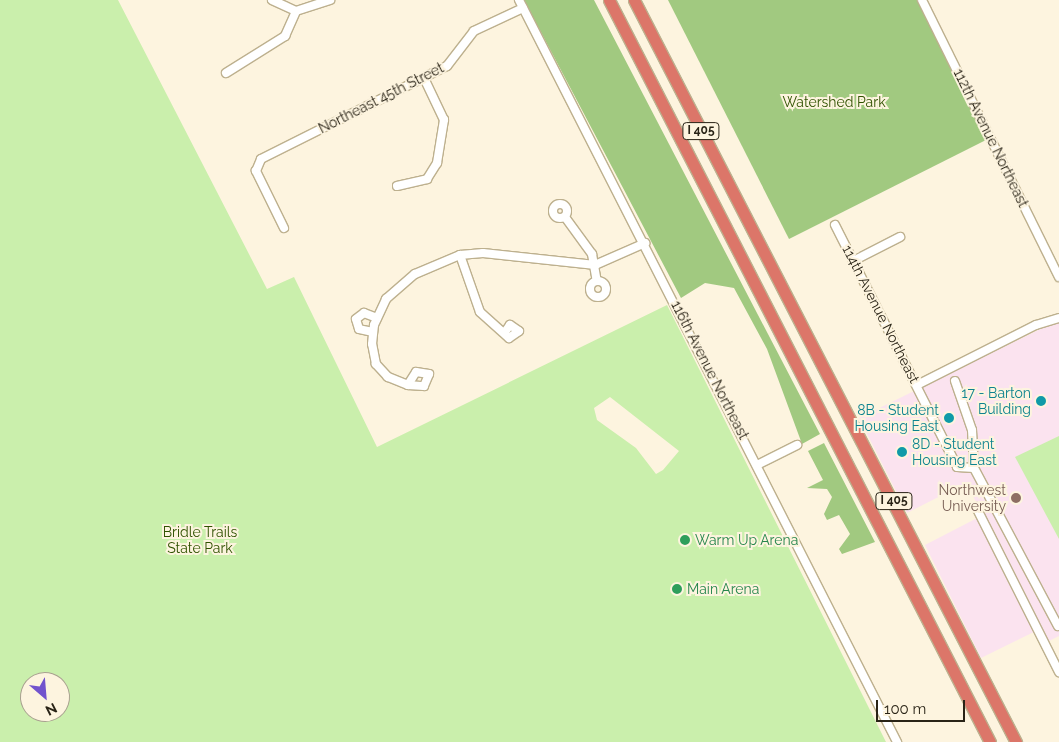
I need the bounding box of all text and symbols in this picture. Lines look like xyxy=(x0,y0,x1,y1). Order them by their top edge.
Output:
street label: Northeast 45th Street xyxy=(316,59,446,137)
street label: 112th Avenue Northeast xyxy=(950,66,1032,210)
park label: Watershed Park xyxy=(782,94,886,110)
road number: I 405 xyxy=(682,122,720,140)
street label: 114th Avenue Northeast xyxy=(839,242,923,386)
street label: 116th Avenue Northeast xyxy=(668,298,752,442)
place label: 17 - Barton Building xyxy=(962,385,1031,418)
marker: 17 - Barton Building xyxy=(1035,395,1047,407)
place label: 8B - Student Housing East xyxy=(854,402,939,434)
marker: 8B - Student Housing East xyxy=(943,412,955,424)
place label: 8D - Student Housing East xyxy=(912,436,997,468)
marker: 8D - Student Housing East xyxy=(896,446,908,458)
place label: Northwest University xyxy=(939,482,1006,514)
road number: I 405 xyxy=(875,492,913,511)
marker: Northwest University xyxy=(1010,492,1022,504)
park label: Bridle Trails State Park xyxy=(162,524,238,556)
place label: Warm Up Arena xyxy=(695,532,799,548)
marker: Warm Up Arena xyxy=(679,534,691,546)
place label: Main Arena xyxy=(687,581,760,597)
marker: Main Arena xyxy=(671,583,683,595)
north arrow xyxy=(20,672,70,722)
scale bar xyxy=(879,690,968,722)
text: N xyxy=(43,700,60,719)
text: 100 m xyxy=(884,700,926,718)

